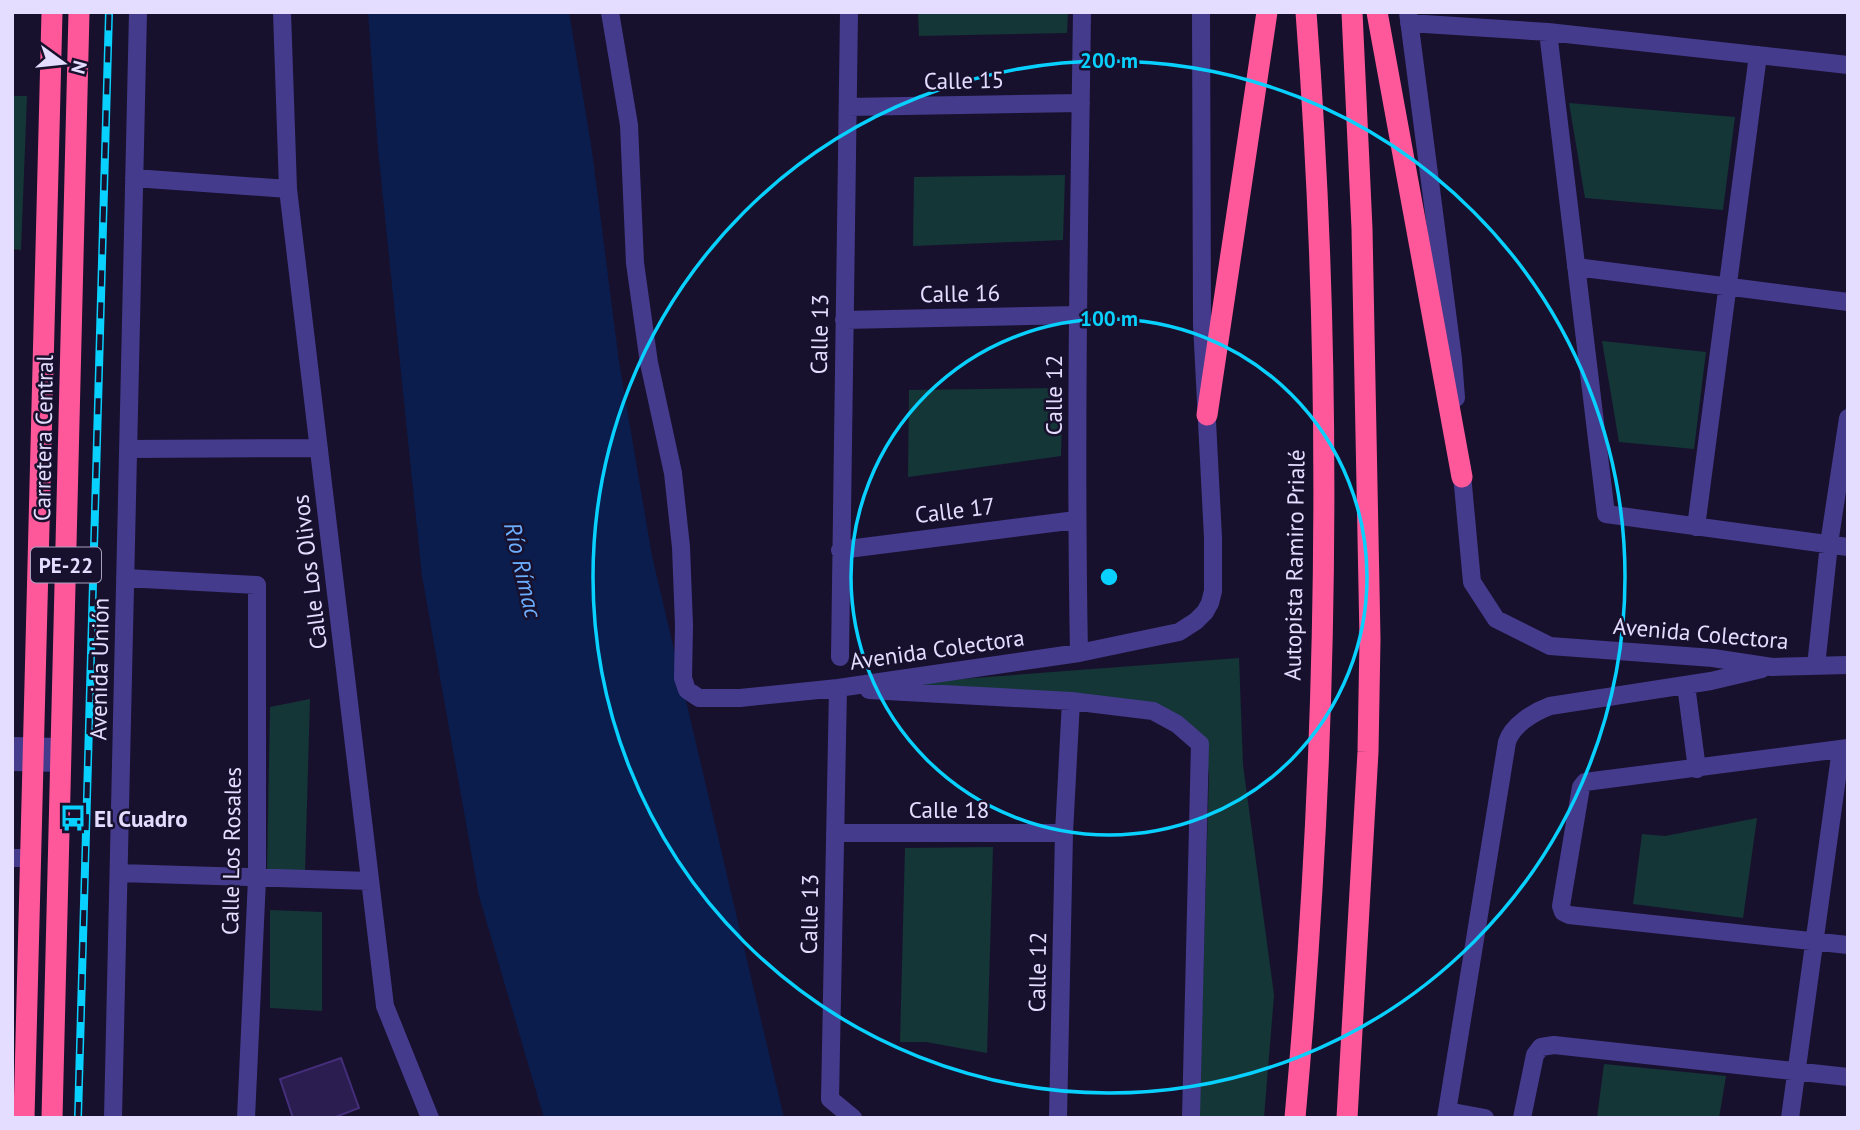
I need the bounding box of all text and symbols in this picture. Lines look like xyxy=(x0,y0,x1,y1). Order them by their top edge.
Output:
north arrow xyxy=(28,28,98,98)
text: 200 m xyxy=(1080,47,1138,74)
text: N xyxy=(66,58,93,77)
street label: Calle 15 xyxy=(924,65,1004,95)
street label: Calle 16 xyxy=(920,278,1000,308)
street label: Calle 13 xyxy=(804,294,834,374)
text: 100 m xyxy=(1080,305,1138,332)
street label: Carretera Central xyxy=(27,354,59,521)
street label: Calle 12 xyxy=(1039,355,1068,435)
street label: Autopista Ramiro Prialé xyxy=(1277,449,1311,681)
street label: Calle 17 xyxy=(913,491,997,529)
street label: Calle Los Olivos xyxy=(285,493,333,651)
water label: Río Rímac xyxy=(497,519,549,622)
road number: PE-22 xyxy=(31,548,101,582)
centre of rings xyxy=(1097,565,1121,589)
street label: Avenida Unión xyxy=(83,598,115,740)
street label: Avenida Colectora xyxy=(1612,611,1790,655)
street label: Avenida Colectora xyxy=(848,622,1026,676)
street label: Calle Los Rosales xyxy=(215,767,247,935)
street label: Calle 18 xyxy=(909,795,989,824)
bus stop icon: El Cuadro xyxy=(58,803,88,833)
place label: El Cuadro xyxy=(94,804,188,833)
street label: Calle 13 xyxy=(794,874,824,954)
street label: Calle 12 xyxy=(1022,932,1052,1012)

